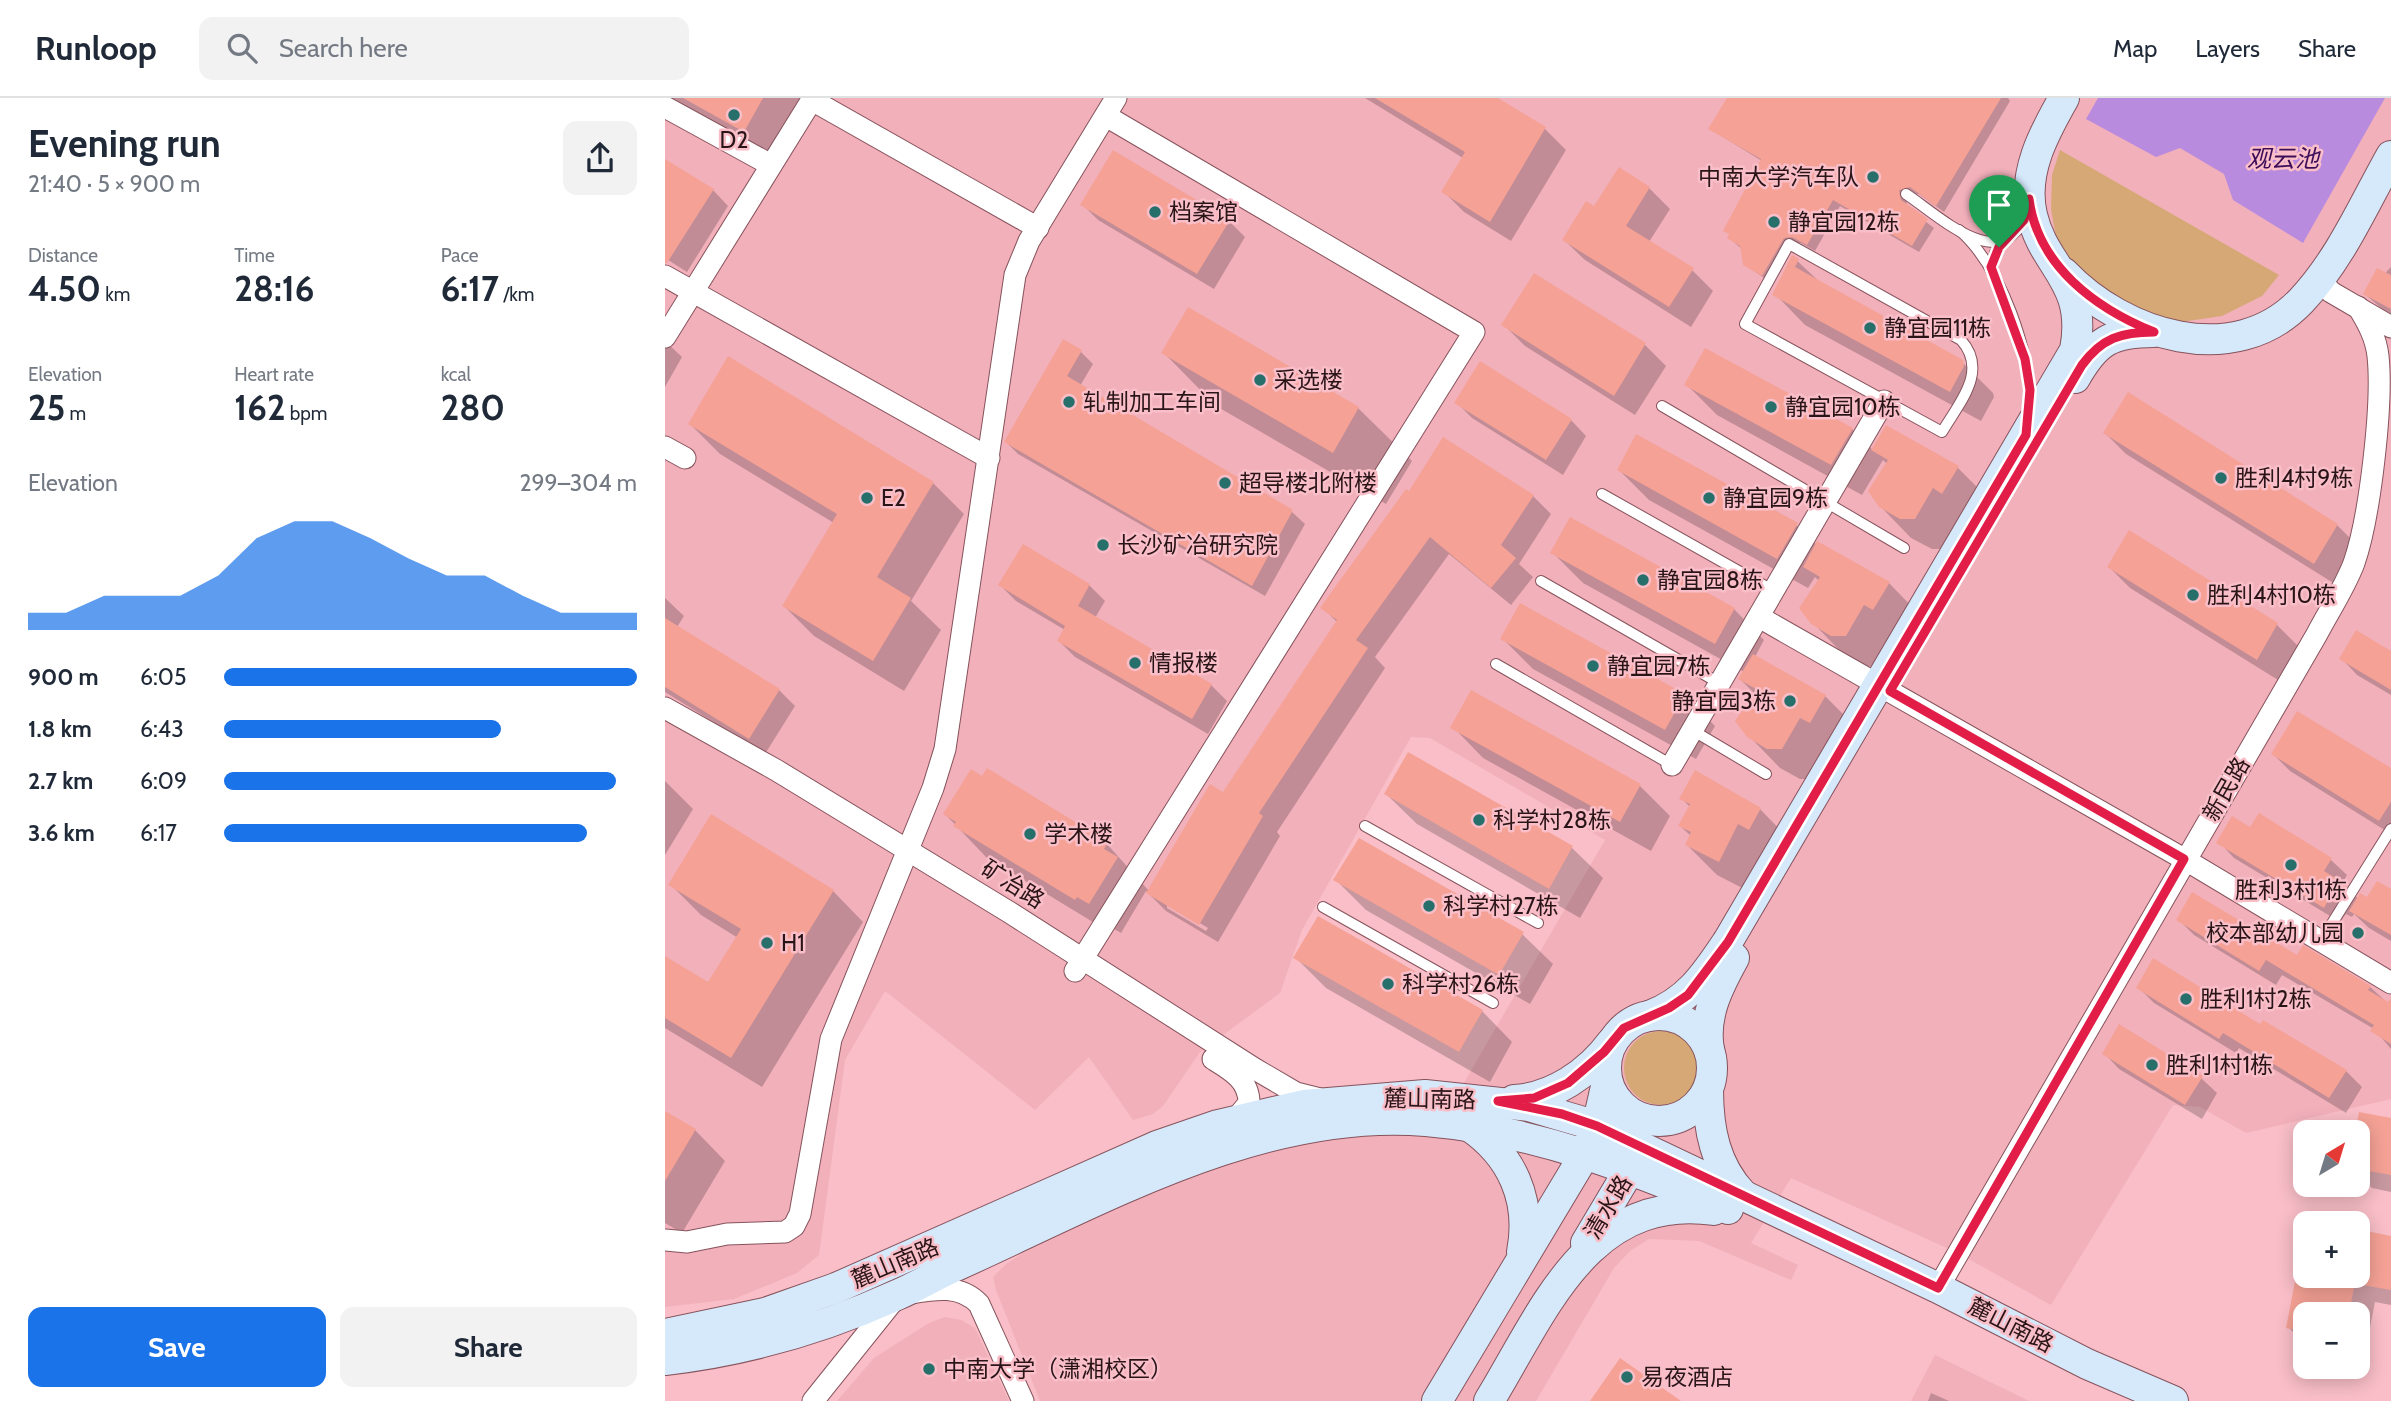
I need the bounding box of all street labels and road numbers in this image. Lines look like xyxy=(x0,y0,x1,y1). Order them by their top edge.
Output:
street label: 新民路 xyxy=(2197,752,2255,826)
street label: 矿冶路 xyxy=(976,854,1050,914)
street label: 麓山南路 xyxy=(1384,1084,1476,1114)
street label: 清水路 xyxy=(1578,1170,1638,1244)
street label: 麓山南路 xyxy=(847,1232,943,1294)
street label: 麓山南路 xyxy=(1964,1292,2058,1358)

